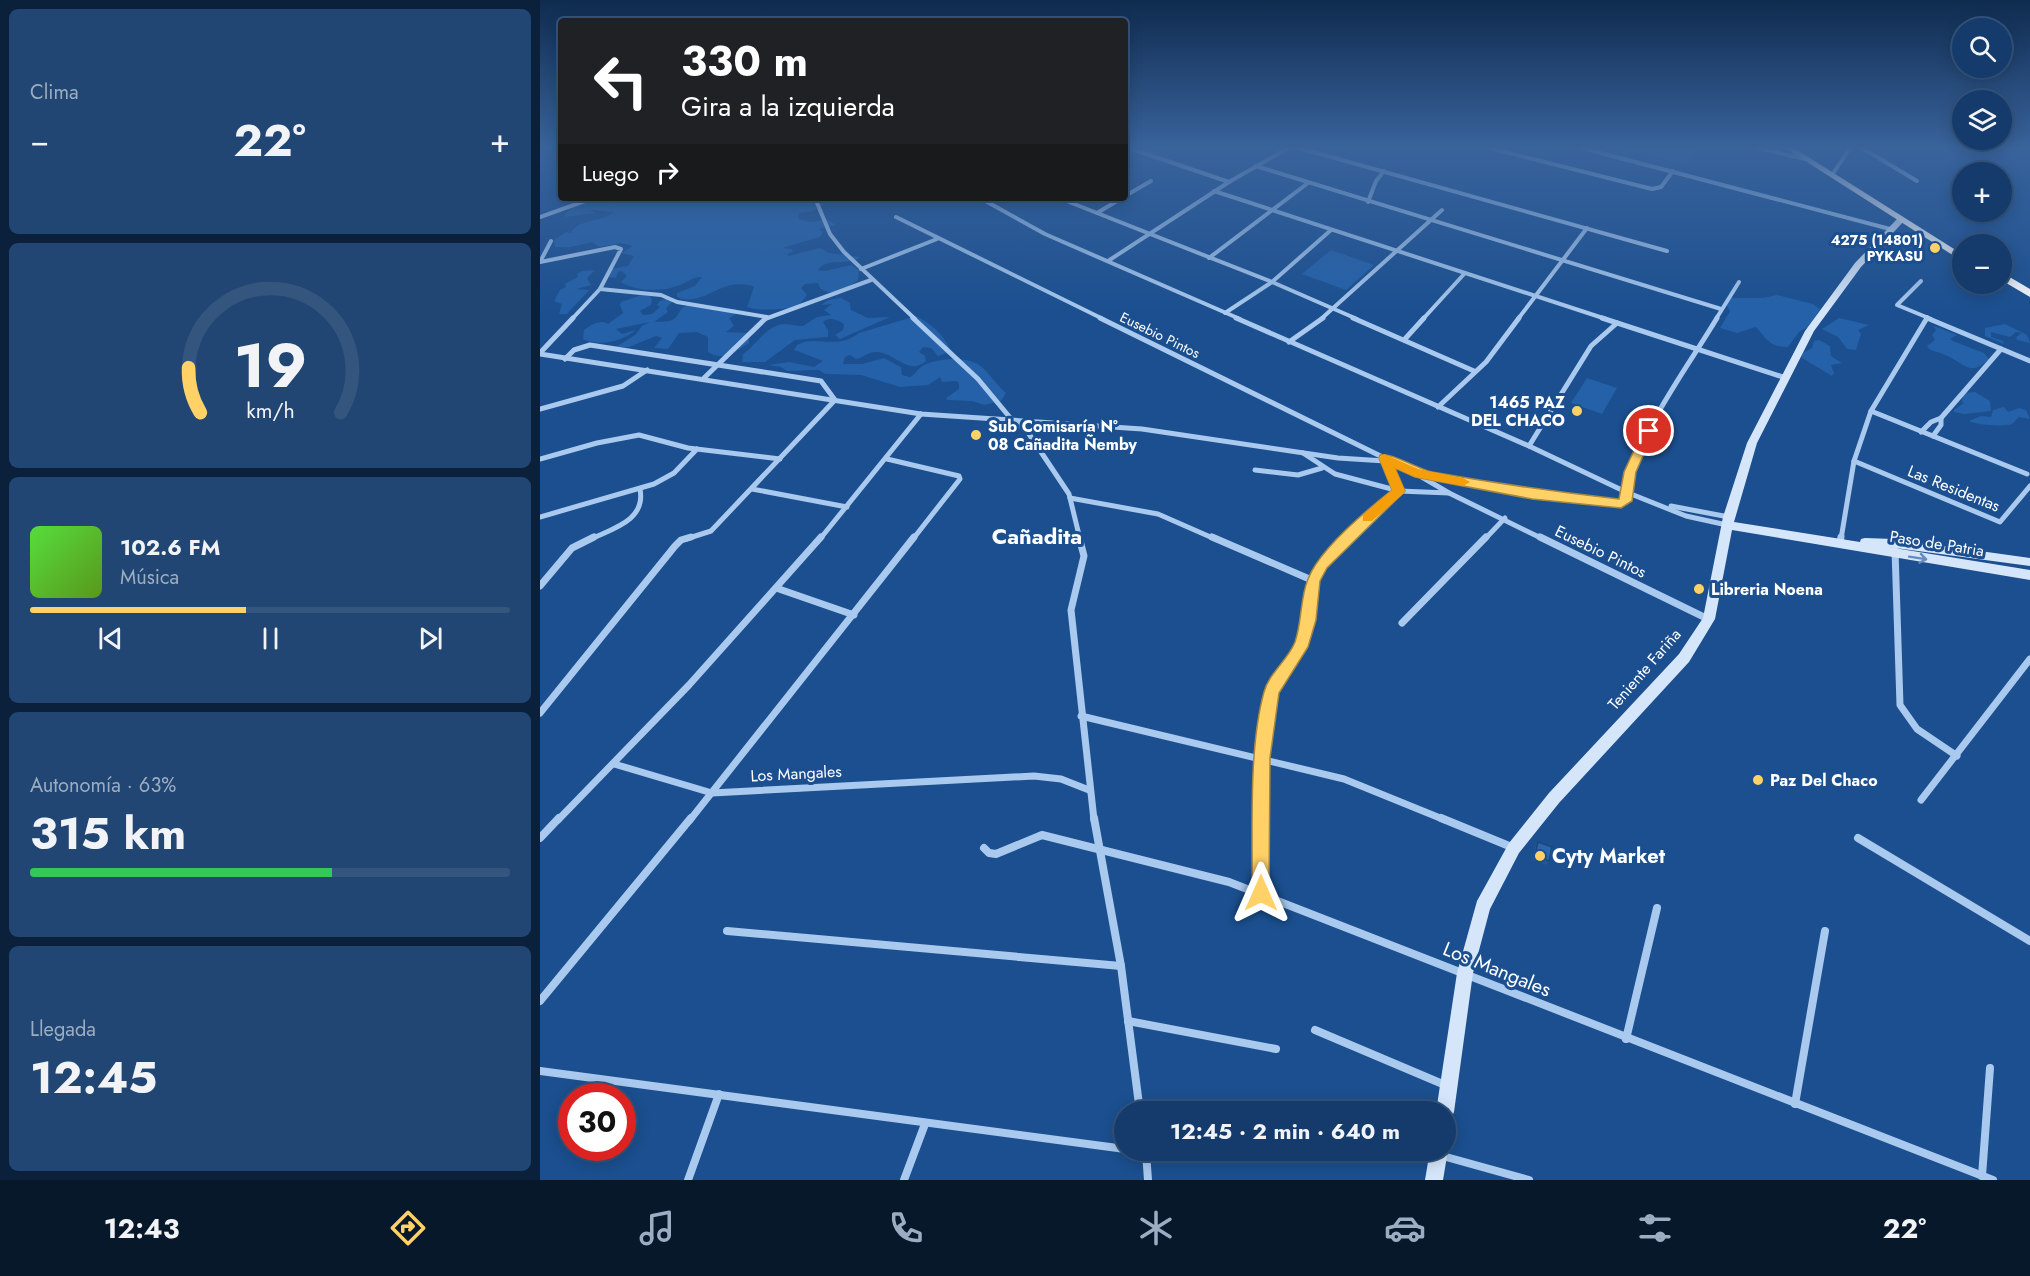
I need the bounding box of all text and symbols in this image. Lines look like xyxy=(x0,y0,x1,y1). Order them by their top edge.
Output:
map controls xyxy=(1952,18,2012,294)
button: search xyxy=(1952,18,2012,78)
text: 330 m xyxy=(681,31,808,92)
icon: left xyxy=(582,42,660,120)
text: Clima xyxy=(30,78,79,107)
text: Gira a la izquierda xyxy=(681,87,895,126)
button: layers xyxy=(1952,90,2012,150)
text: 22° xyxy=(233,108,306,173)
text: − xyxy=(30,117,49,164)
text: + xyxy=(490,117,510,164)
icon: right xyxy=(651,156,684,189)
text: Luego xyxy=(582,157,639,189)
button: + xyxy=(1952,162,2012,222)
place label: 4275 (14801) PYKASU xyxy=(1831,230,1923,266)
button: − xyxy=(1952,234,2012,294)
marker: 4275 (14801) PYKASU xyxy=(1928,241,1942,255)
street label: Eusebio Pintos xyxy=(1117,307,1204,363)
text: 19 xyxy=(233,320,307,410)
place label: 1465 PAZ DEL CHACO xyxy=(1471,391,1565,432)
text: km/h xyxy=(246,395,294,426)
marker: 1465 PAZ DEL CHACO xyxy=(1570,404,1584,418)
pin xyxy=(1623,405,1674,456)
icon: arrive xyxy=(1632,414,1665,447)
place label: Sub Comisaría N° 08 Cañadita Ñemby xyxy=(988,415,1138,456)
marker: Sub Comisaría N° 08 Cañadita Ñemby xyxy=(969,428,983,442)
street label: Las Residentas xyxy=(1904,460,2003,517)
street label: Eusebio Pintos xyxy=(1551,519,1650,583)
district label: Cañadita xyxy=(992,520,1082,552)
street label: Paso de Patria xyxy=(1888,525,1986,562)
text: 102.6 FM xyxy=(120,531,220,563)
one-way arrow xyxy=(1908,552,1927,563)
text: Música xyxy=(120,563,179,592)
place label: Libreria Noena xyxy=(1711,578,1823,601)
marker: Libreria Noena xyxy=(1692,582,1706,596)
icon: previous xyxy=(94,622,127,655)
icon: pause xyxy=(254,622,287,655)
icon: next xyxy=(414,622,447,655)
street label: Teniente Fariña xyxy=(1603,624,1686,715)
street label: Los Mangales xyxy=(750,760,842,787)
place label: Paz Del Chaco xyxy=(1770,769,1878,792)
text: Autonomía · 63% xyxy=(30,771,176,800)
marker: Paz Del Chaco xyxy=(1751,773,1765,787)
text: 315 km xyxy=(30,801,186,866)
place label: Cyty Market xyxy=(1552,842,1666,871)
marker: Cyty Market xyxy=(1533,849,1547,863)
position arrow xyxy=(1229,861,1293,925)
street label: Los Mangales xyxy=(1438,935,1555,1004)
text: Llegada xyxy=(30,1015,96,1044)
text: 12:45 xyxy=(30,1045,157,1110)
speed limit sign: 30 xyxy=(558,1083,636,1161)
text: 12:45 · 2 min · 640 m xyxy=(1170,1115,1400,1147)
icon: directions xyxy=(387,1207,429,1249)
icon: music xyxy=(636,1207,678,1249)
icon: phone xyxy=(885,1207,927,1249)
icon: climate xyxy=(1135,1207,1177,1249)
icon: car xyxy=(1384,1207,1426,1249)
icon: filters xyxy=(1634,1207,1676,1249)
text: 12:43 xyxy=(104,1209,179,1248)
text: 22° xyxy=(1883,1209,1926,1248)

